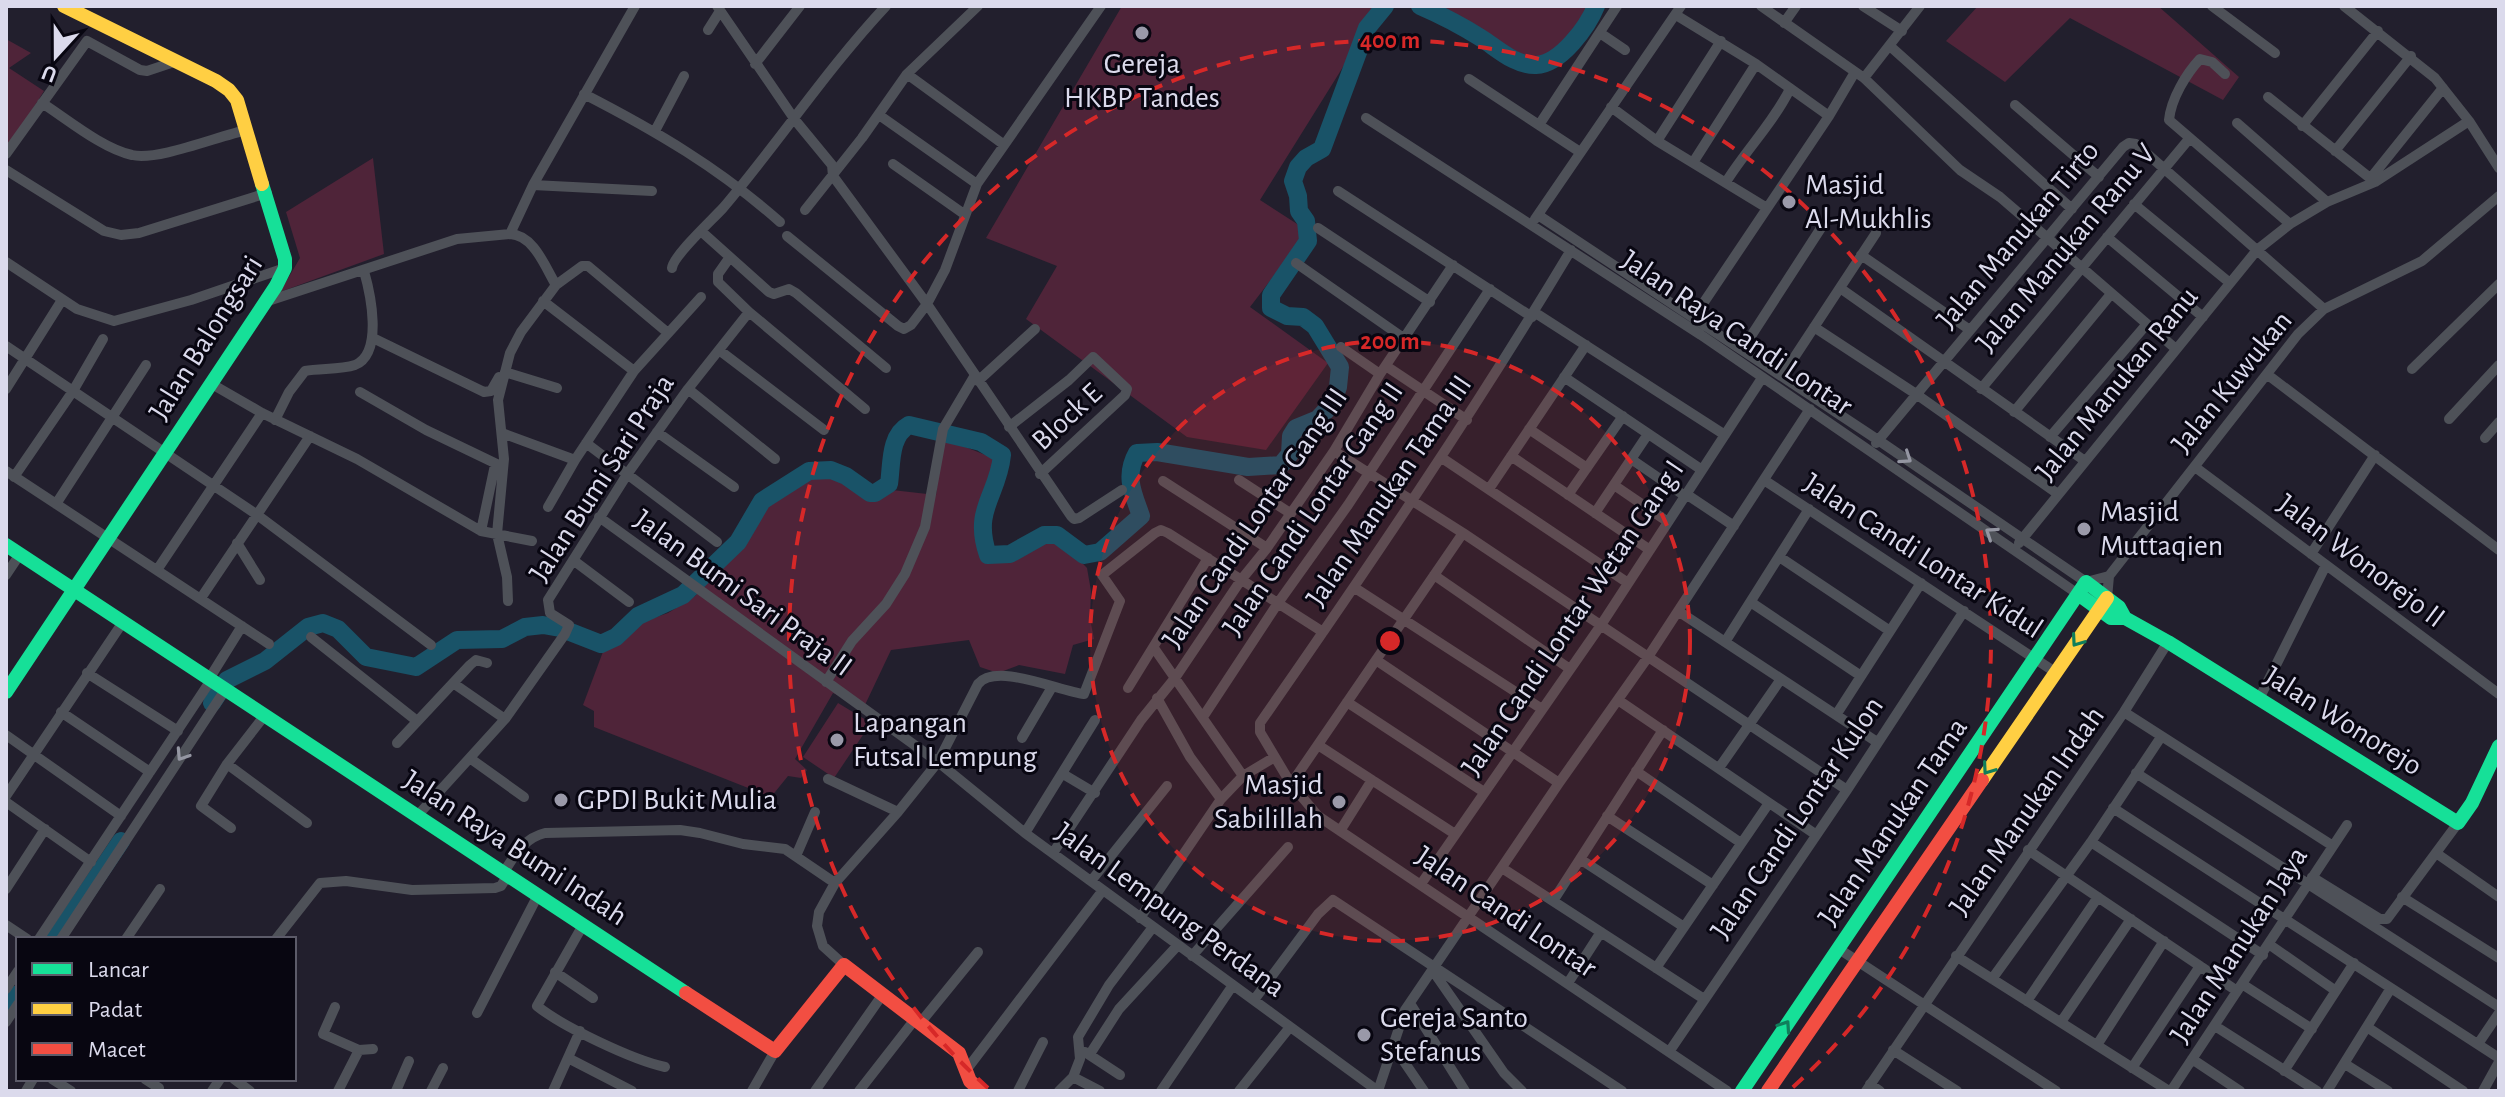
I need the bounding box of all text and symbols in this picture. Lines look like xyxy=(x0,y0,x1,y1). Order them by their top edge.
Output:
north arrow xyxy=(16,16,96,96)
marker: Gereja HKBP Tandes xyxy=(1133,24,1151,42)
text: 400 m xyxy=(1360,29,1420,53)
place label: Gereja HKBP Tandes xyxy=(1064,49,1220,113)
text: U xyxy=(39,61,60,87)
street label: Jalan Manukan Tirto xyxy=(1931,136,2105,334)
street label: Jalan Manukan Ranu V xyxy=(1971,138,2161,358)
place label: Masjid Al-Mukhlis xyxy=(1805,170,1931,234)
marker: Masjid Al-Mukhlis xyxy=(1780,193,1798,211)
street label: Jalan Raya Candi Lontar xyxy=(1616,245,1858,422)
street label: Jalan Balongsari xyxy=(144,251,268,425)
street label: Jalan Manukan Ranu xyxy=(2030,282,2204,486)
street label: Jalan Kuwukan xyxy=(2166,306,2298,458)
text: 200 m xyxy=(1360,330,1420,354)
street label: Jalan Bumi Sari Praja xyxy=(524,369,680,587)
street label: Jalan Manukan Tama III xyxy=(1301,370,1477,612)
street label: Jalan Candi Lontar Gang II xyxy=(1217,377,1409,641)
street label: Block E xyxy=(1026,378,1108,456)
street label: Jalan Candi Lontar Gang III xyxy=(1157,383,1353,653)
one-way arrow xyxy=(1898,449,1912,464)
street label: Jalan Candi Lontar Wetan Gang I xyxy=(1456,455,1690,781)
street label: Jalan Candi Lontar Kidul xyxy=(1798,468,2048,644)
street label: Jalan Wonorejo II xyxy=(2272,489,2450,633)
place label: Masjid Muttaqien xyxy=(2100,497,2223,561)
street label: Jalan Bumi Sari Praja II xyxy=(628,504,858,682)
marker: Masjid Muttaqien xyxy=(2075,520,2093,538)
one-way arrow xyxy=(1985,528,1999,543)
centre of rings xyxy=(1376,627,1404,655)
one-way arrow xyxy=(2072,632,2087,646)
street label: Jalan Wonorejo xyxy=(2259,661,2427,781)
street label: Jalan Candi Lontar Kulon xyxy=(1705,692,1889,944)
street label: Jalan Manukan Indah xyxy=(1944,701,2110,921)
place label: Lapangan Futsal Lempung xyxy=(853,708,1037,772)
street label: Jalan Manukan Tama xyxy=(1813,713,1973,931)
marker: Lapangan Futsal Lempung xyxy=(828,731,846,749)
one-way arrow xyxy=(177,746,192,761)
one-way arrow xyxy=(1983,760,1998,774)
street label: Jalan Raya Bumi Indah xyxy=(398,765,632,931)
place label: Masjid Sabilillah xyxy=(1214,770,1323,834)
place label: GPDI Bukit Mulia xyxy=(577,785,777,815)
marker: GPDI Bukit Mulia xyxy=(552,791,570,809)
marker: Masjid Sabilillah xyxy=(1330,793,1348,811)
street label: Jalan Lempung Perdana xyxy=(1050,817,1290,1003)
street label: Jalan Candi Lontar xyxy=(1410,841,1602,984)
street label: Jalan Manukan Jaya xyxy=(2165,842,2313,1048)
legend xyxy=(16,937,296,1081)
text: Lancar xyxy=(88,958,149,982)
text: Padat xyxy=(88,998,142,1022)
place label: Gereja Santo Stefanus xyxy=(1380,1003,1528,1067)
one-way arrow xyxy=(1775,1021,1790,1035)
marker: Gereja Santo Stefanus xyxy=(1355,1026,1373,1044)
text: Macet xyxy=(88,1038,146,1062)

